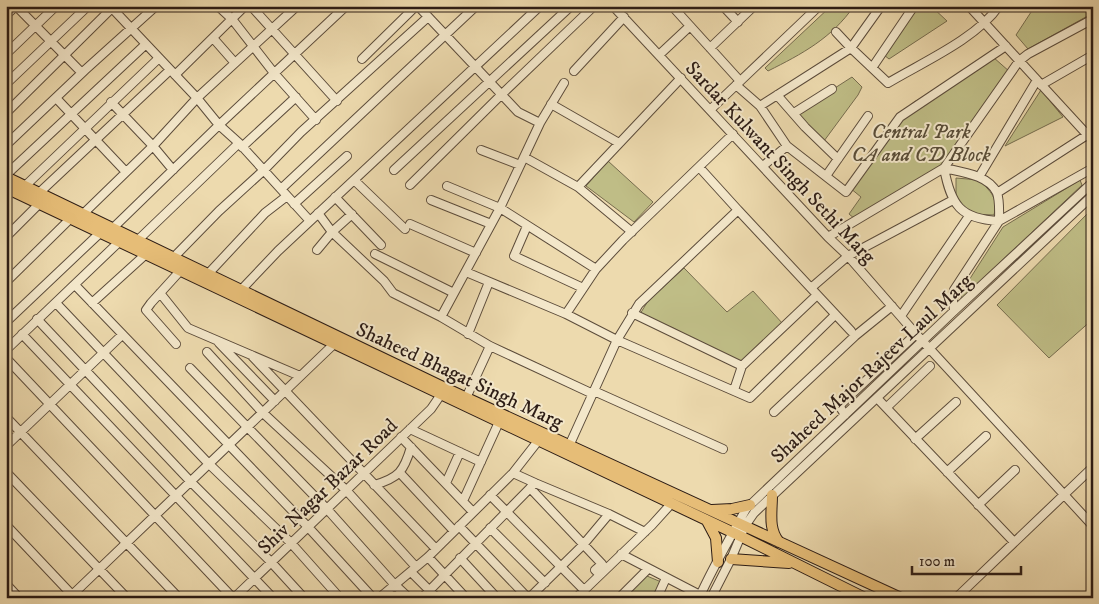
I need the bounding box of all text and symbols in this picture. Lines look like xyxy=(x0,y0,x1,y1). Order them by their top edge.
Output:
street label: Sardar Kulwant Singh Sethi Marg xyxy=(679,57,881,270)
park label: Central Park CA and CD Block xyxy=(851,120,991,168)
street label: Shaheed Major Rajeev Laul Marg xyxy=(766,269,978,469)
street label: Shaheed Bhagat Singh Marg xyxy=(352,317,567,436)
street label: Shiv Nagar Bazar Road xyxy=(253,414,403,560)
scale bar xyxy=(912,544,1020,576)
text: 100 m xyxy=(919,552,955,571)

